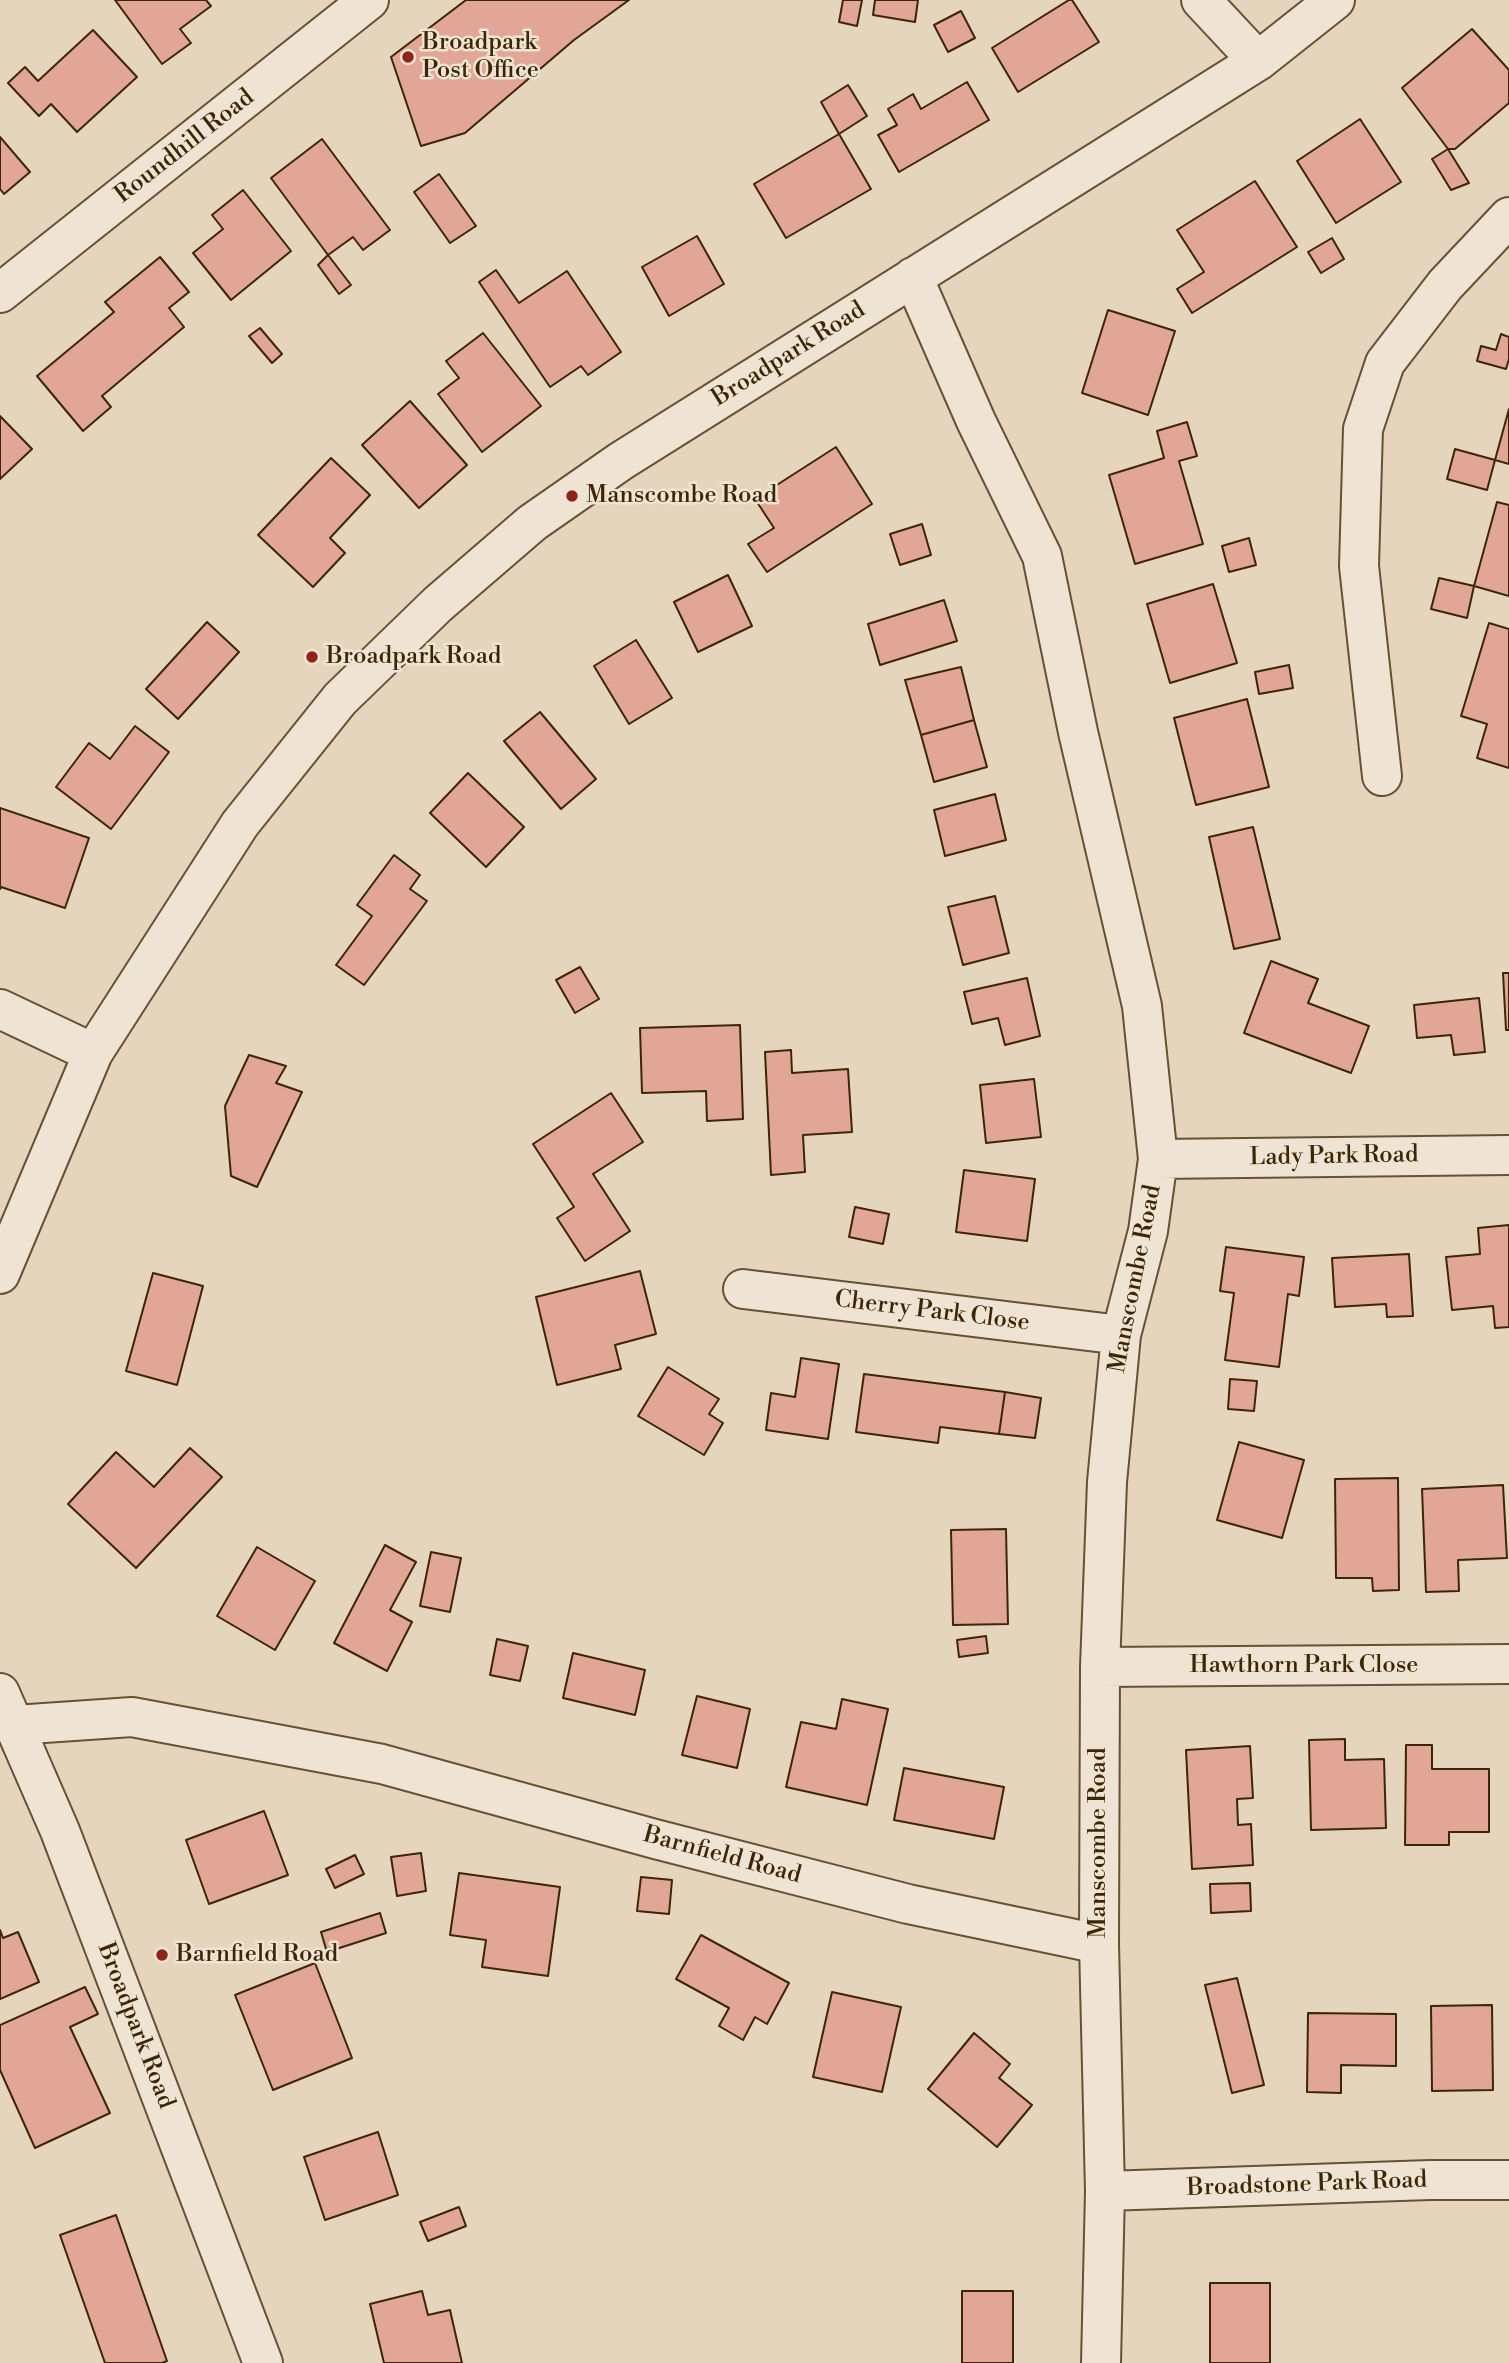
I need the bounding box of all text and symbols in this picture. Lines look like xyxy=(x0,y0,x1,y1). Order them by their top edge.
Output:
place label: Broadpark Post Office xyxy=(422,29,539,85)
marker: Broadpark Post Office xyxy=(400,49,416,65)
street label: Roundhill Road xyxy=(110,84,260,210)
street label: Broadpark Road xyxy=(707,296,871,414)
place label: Manscombe Road xyxy=(586,482,777,510)
marker: Manscombe Road xyxy=(564,488,580,504)
place label: Broadpark Road xyxy=(326,643,501,671)
marker: Broadpark Road xyxy=(304,649,320,665)
street label: Lady Park Road xyxy=(1249,1141,1419,1173)
street label: Manscombe Road xyxy=(1104,1182,1168,1376)
street label: Cherry Park Close xyxy=(833,1286,1031,1338)
street label: Hawthorn Park Close xyxy=(1190,1652,1418,1680)
street label: Manscombe Road xyxy=(1085,1747,1113,1939)
street label: Barnfield Road xyxy=(640,1821,804,1891)
street label: Broadpark Road xyxy=(90,1939,180,2113)
place label: Barnfield Road xyxy=(176,1941,338,1969)
marker: Barnfield Road xyxy=(154,1947,170,1963)
street label: Broadstone Park Road xyxy=(1186,2166,1428,2204)

